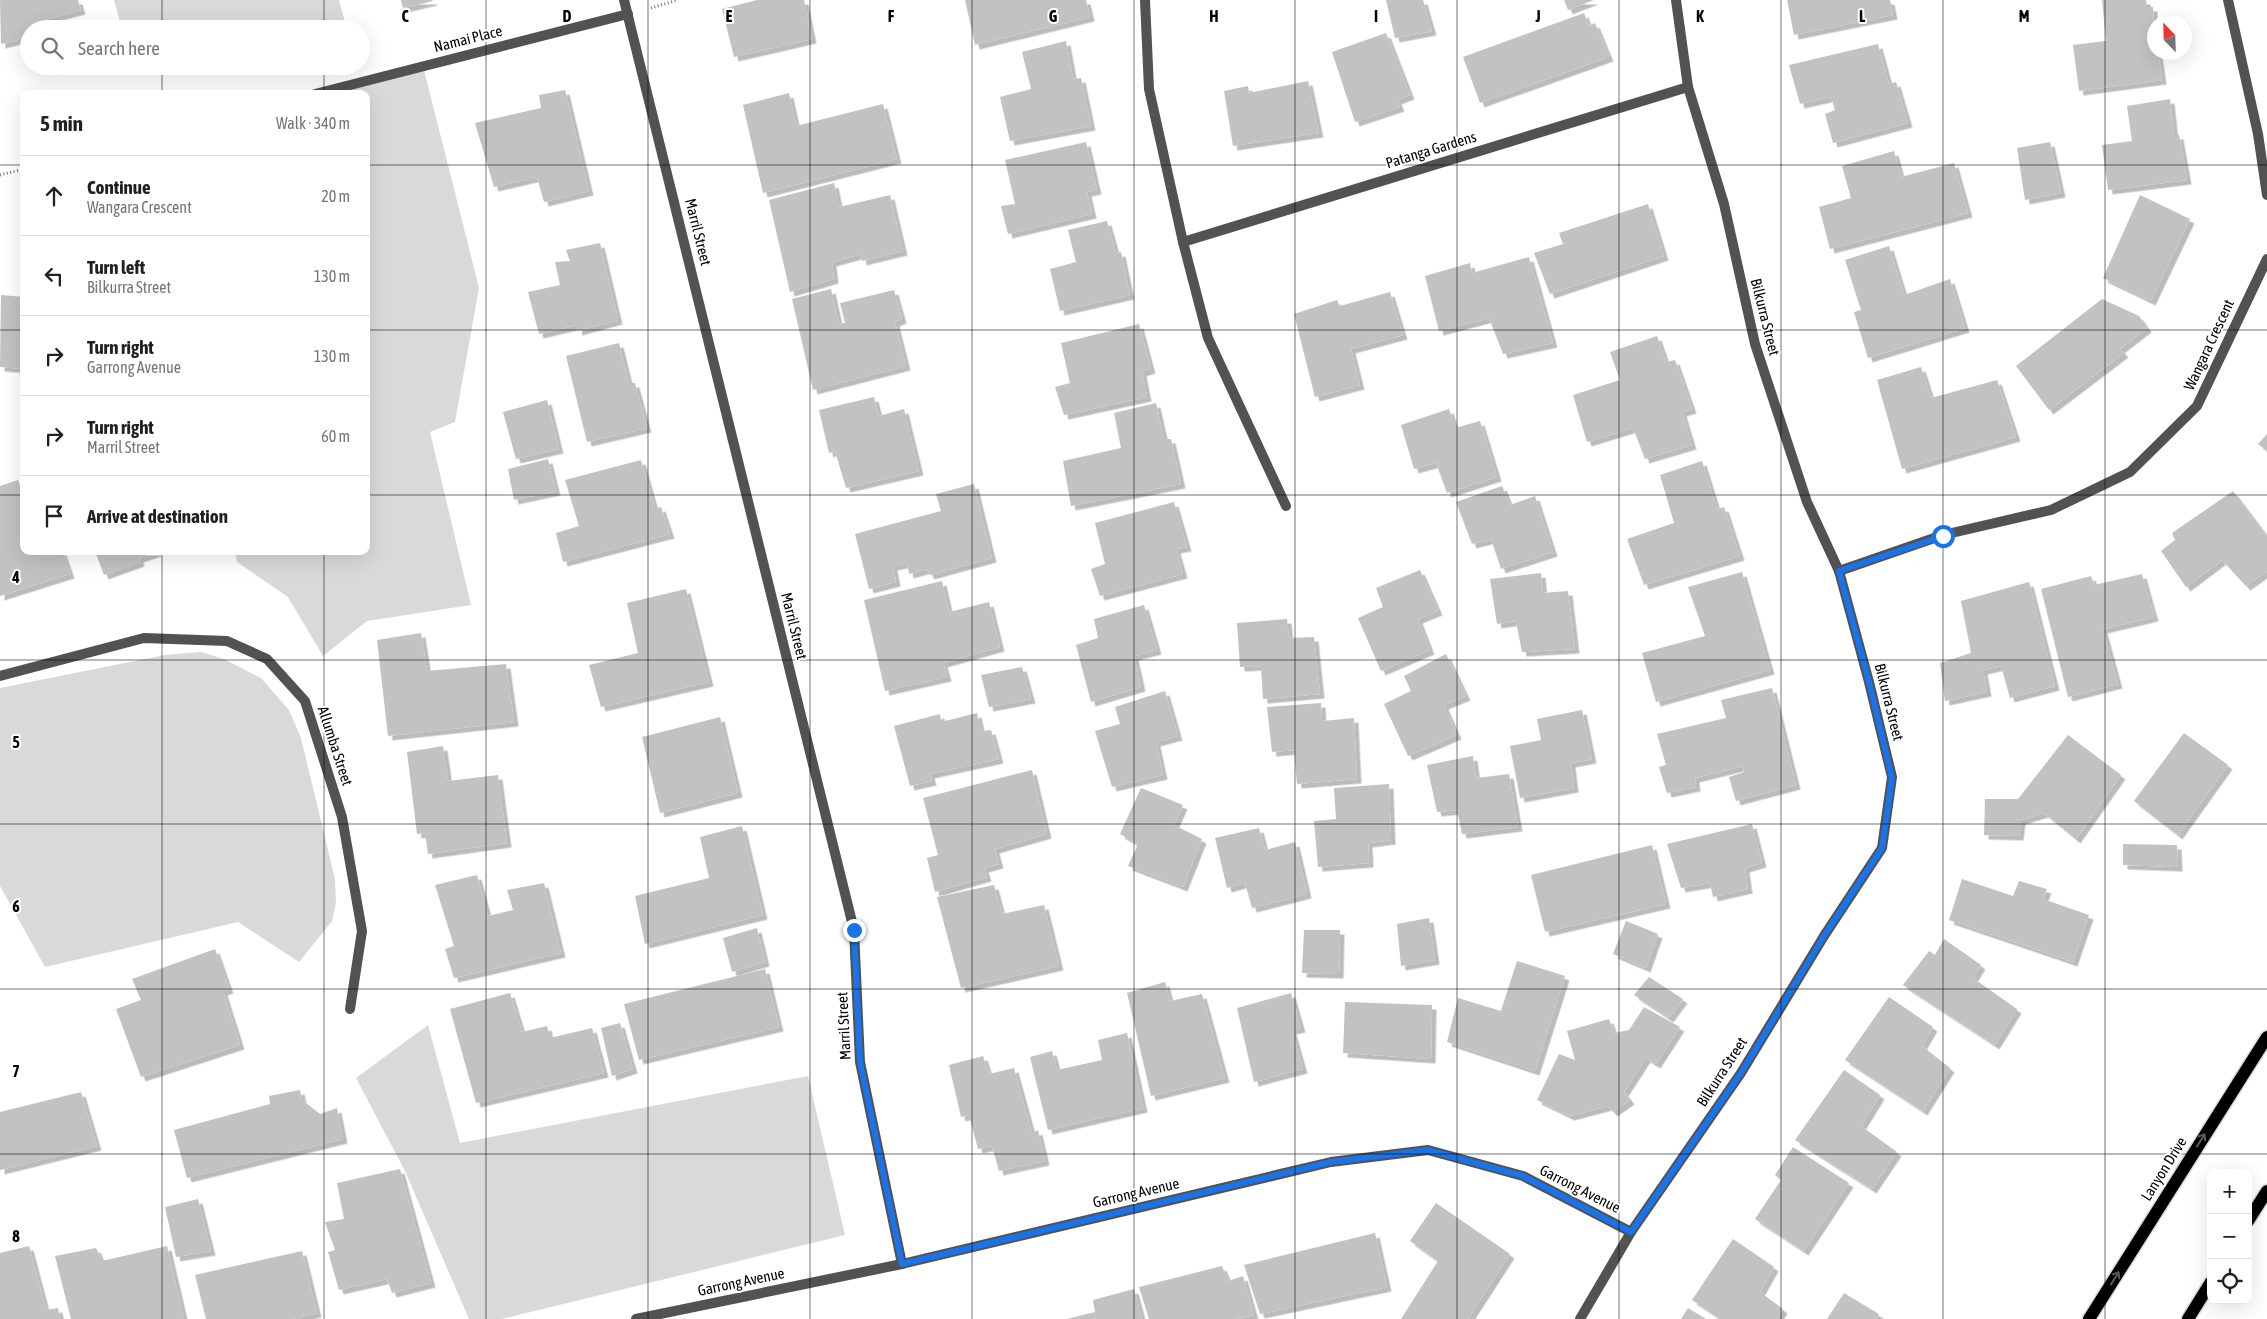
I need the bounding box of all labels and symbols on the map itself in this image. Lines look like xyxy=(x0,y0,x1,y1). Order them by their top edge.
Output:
text: C xyxy=(401,7,409,25)
text: D xyxy=(563,7,572,25)
text: E xyxy=(726,7,733,25)
text: F xyxy=(888,7,895,25)
text: G xyxy=(1049,7,1058,25)
text: H xyxy=(1209,7,1219,25)
text: I xyxy=(1374,7,1378,25)
text: J xyxy=(1534,7,1541,25)
text: K xyxy=(1696,7,1704,25)
text: L xyxy=(1859,7,1866,25)
text: M xyxy=(2019,7,2029,25)
north arrow xyxy=(2147,15,2192,60)
street label: Namai Place xyxy=(432,22,504,55)
street label: Patanga Gardens xyxy=(1384,128,1478,171)
street label: Marril Street xyxy=(682,197,715,267)
street label: Bilkurra Street xyxy=(1748,277,1783,357)
street label: Wangara Crescent xyxy=(2180,297,2237,393)
route start xyxy=(1932,525,1955,548)
text: 4 xyxy=(11,568,20,586)
street label: Marril Street xyxy=(778,591,811,661)
street label: Bilkurra Street xyxy=(1872,662,1907,742)
street label: Allumba Street xyxy=(315,704,356,788)
text: 5 xyxy=(12,733,20,751)
text: 6 xyxy=(12,897,20,915)
route end xyxy=(843,919,866,942)
street label: Marril Street xyxy=(833,991,854,1061)
street label: Bilkurra Street xyxy=(1693,1034,1750,1109)
text: 7 xyxy=(12,1062,20,1080)
street label: Lanyon Drive xyxy=(2137,1134,2190,1204)
one-way arrow xyxy=(2197,1134,2207,1148)
street label: Garrong Avenue xyxy=(1537,1161,1624,1216)
street label: Garrong Avenue xyxy=(1091,1174,1181,1211)
text: 8 xyxy=(12,1227,20,1245)
street label: Garrong Avenue xyxy=(696,1264,786,1299)
one-way arrow xyxy=(2110,1271,2120,1285)

